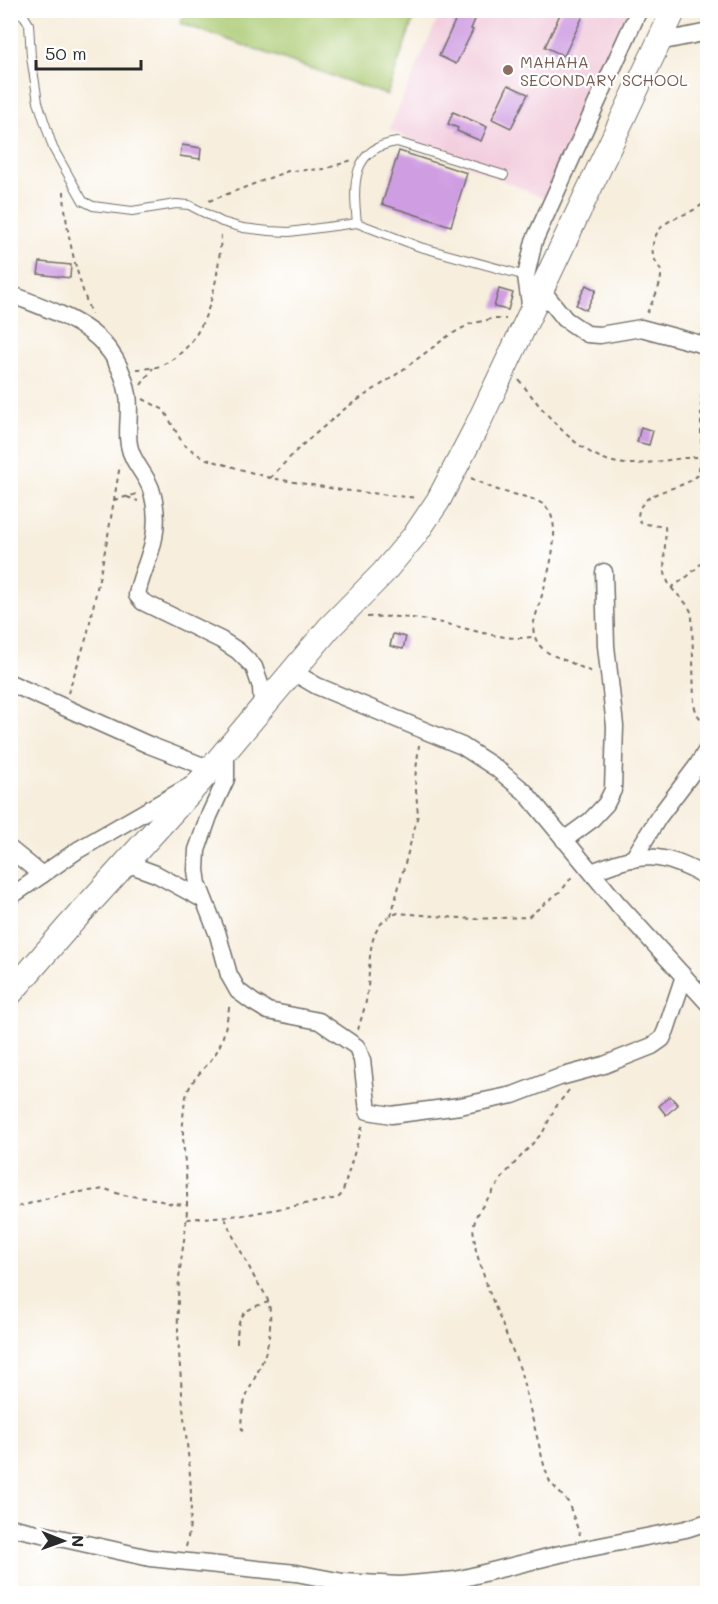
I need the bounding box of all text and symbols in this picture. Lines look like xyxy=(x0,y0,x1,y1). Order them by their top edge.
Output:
scale bar xyxy=(36,33,141,71)
text: 50 m xyxy=(45,41,87,65)
place label: MAHAHA SECONDARY SCHOOL xyxy=(520,51,688,90)
marker: MAHAHA SECONDARY SCHOOL xyxy=(501,63,515,77)
north arrow xyxy=(33,1511,93,1571)
text: N xyxy=(68,1535,89,1548)

